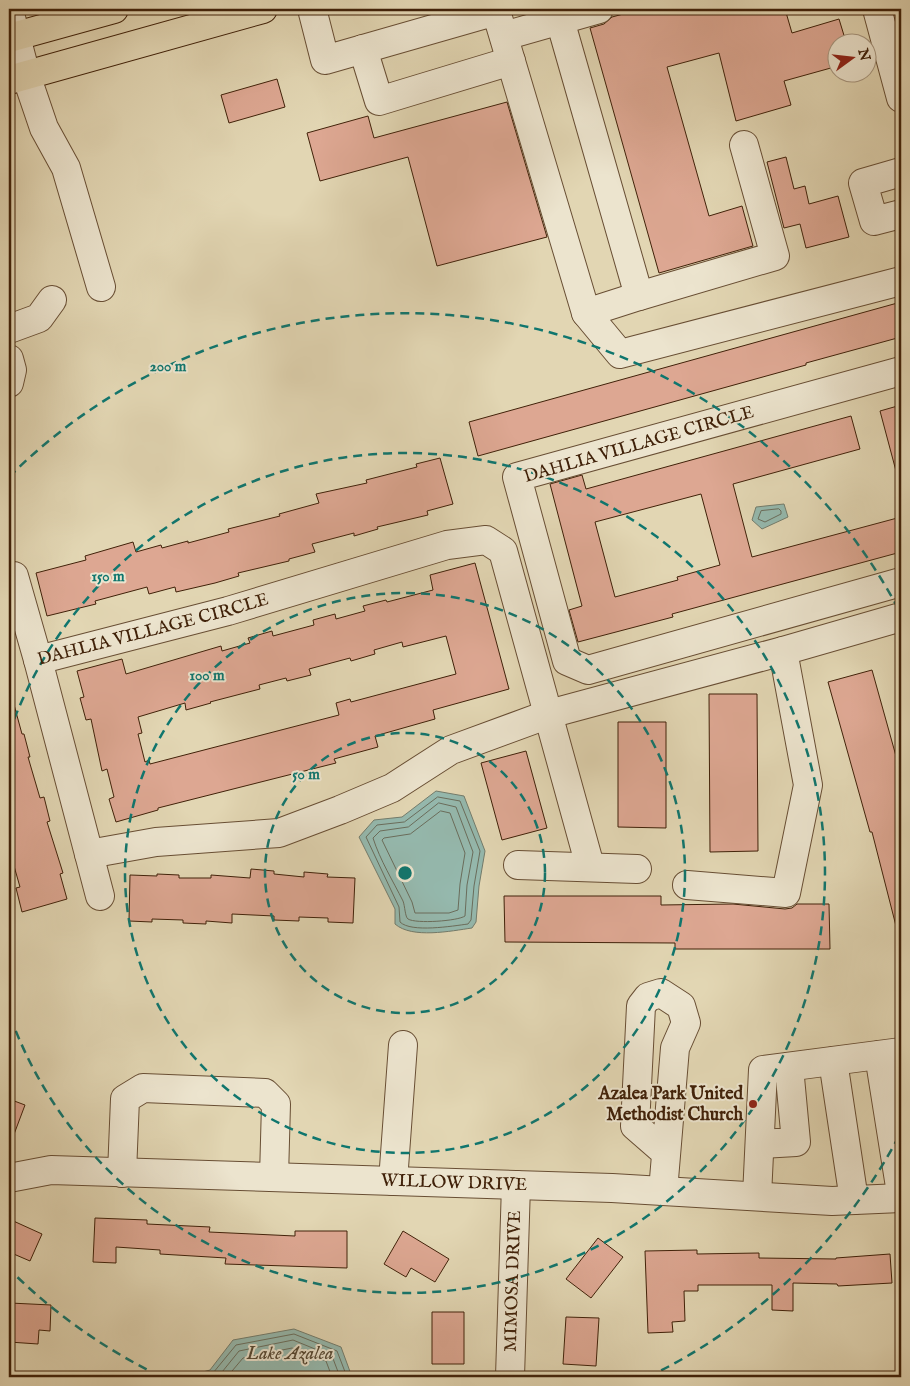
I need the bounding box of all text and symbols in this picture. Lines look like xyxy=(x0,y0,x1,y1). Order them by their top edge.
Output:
north arrow xyxy=(828,32,878,82)
text: N xyxy=(853,46,874,63)
text: 200 m xyxy=(150,357,187,376)
street label: DAHLIA VILLAGE CIRCLE xyxy=(521,401,757,489)
text: 150 m xyxy=(91,567,125,586)
street label: DAHLIA VILLAGE CIRCLE xyxy=(35,588,271,671)
text: 100 m xyxy=(189,666,225,685)
text: 50 m xyxy=(292,765,320,784)
centre of rings xyxy=(396,864,414,882)
place label: Azalea Park United Methodist Church xyxy=(598,1083,743,1127)
marker: Azalea Park United Methodist Church xyxy=(747,1098,759,1110)
street label: WILLOW DRIVE xyxy=(381,1169,527,1197)
street label: MIMOSA DRIVE xyxy=(499,1210,527,1352)
water label: Lake Azalea xyxy=(246,1342,333,1366)

